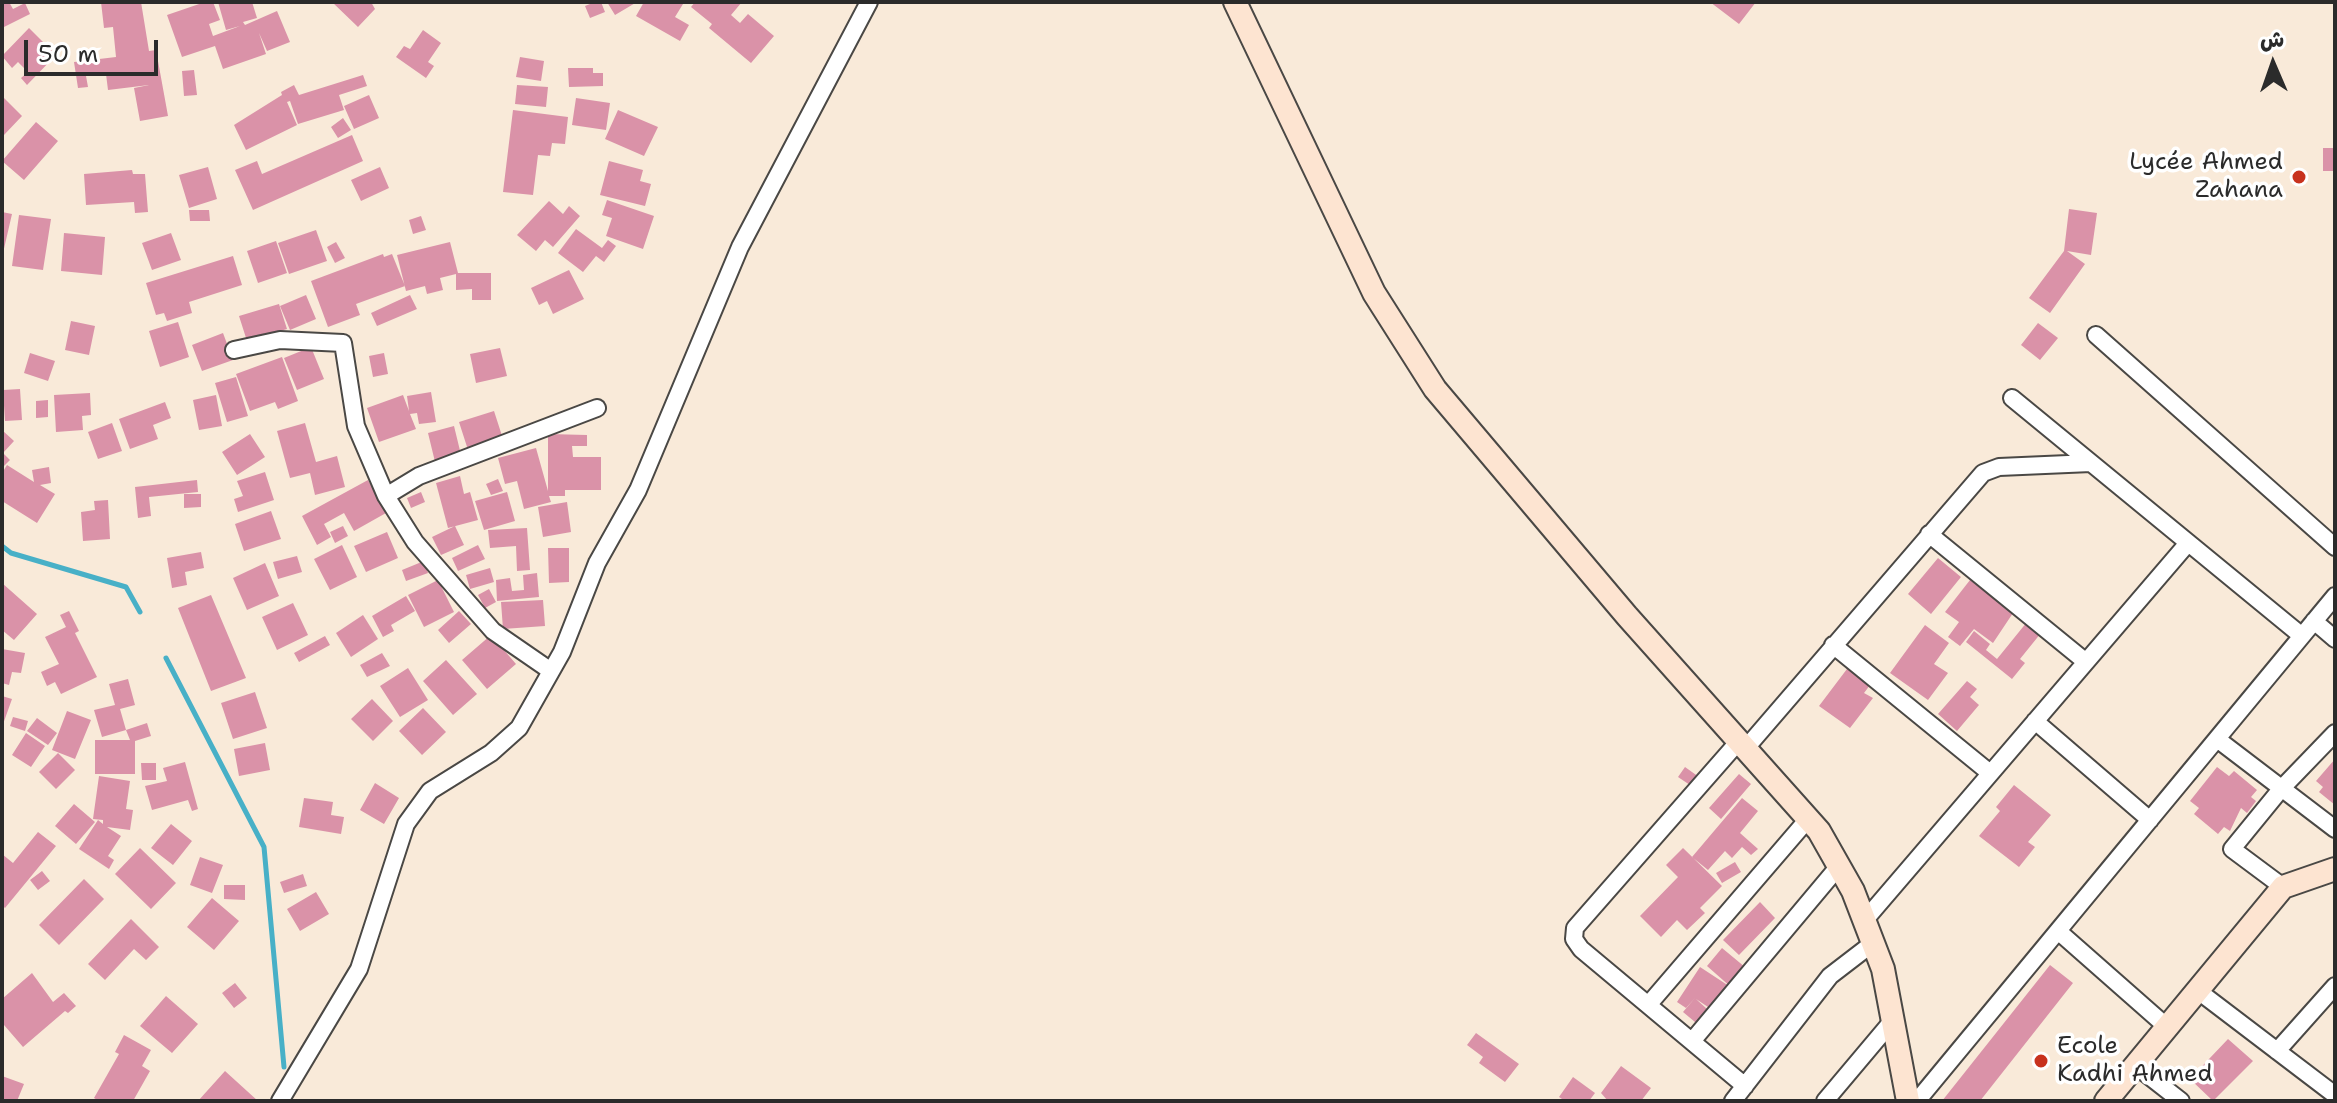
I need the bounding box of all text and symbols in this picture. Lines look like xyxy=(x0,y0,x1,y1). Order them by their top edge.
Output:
scale bar xyxy=(28,24,162,74)
north arrow xyxy=(2233,24,2313,104)
text: ش xyxy=(2260,25,2285,54)
text: 50 m xyxy=(38,38,98,70)
place label: Lycée Ahmed Zahana xyxy=(2129,149,2283,205)
marker: Lycée Ahmed Zahana xyxy=(2290,168,2308,186)
place label: Ecole Kadhi Ahmed xyxy=(2057,1033,2213,1089)
marker: Ecole Kadhi Ahmed xyxy=(2032,1052,2050,1070)

